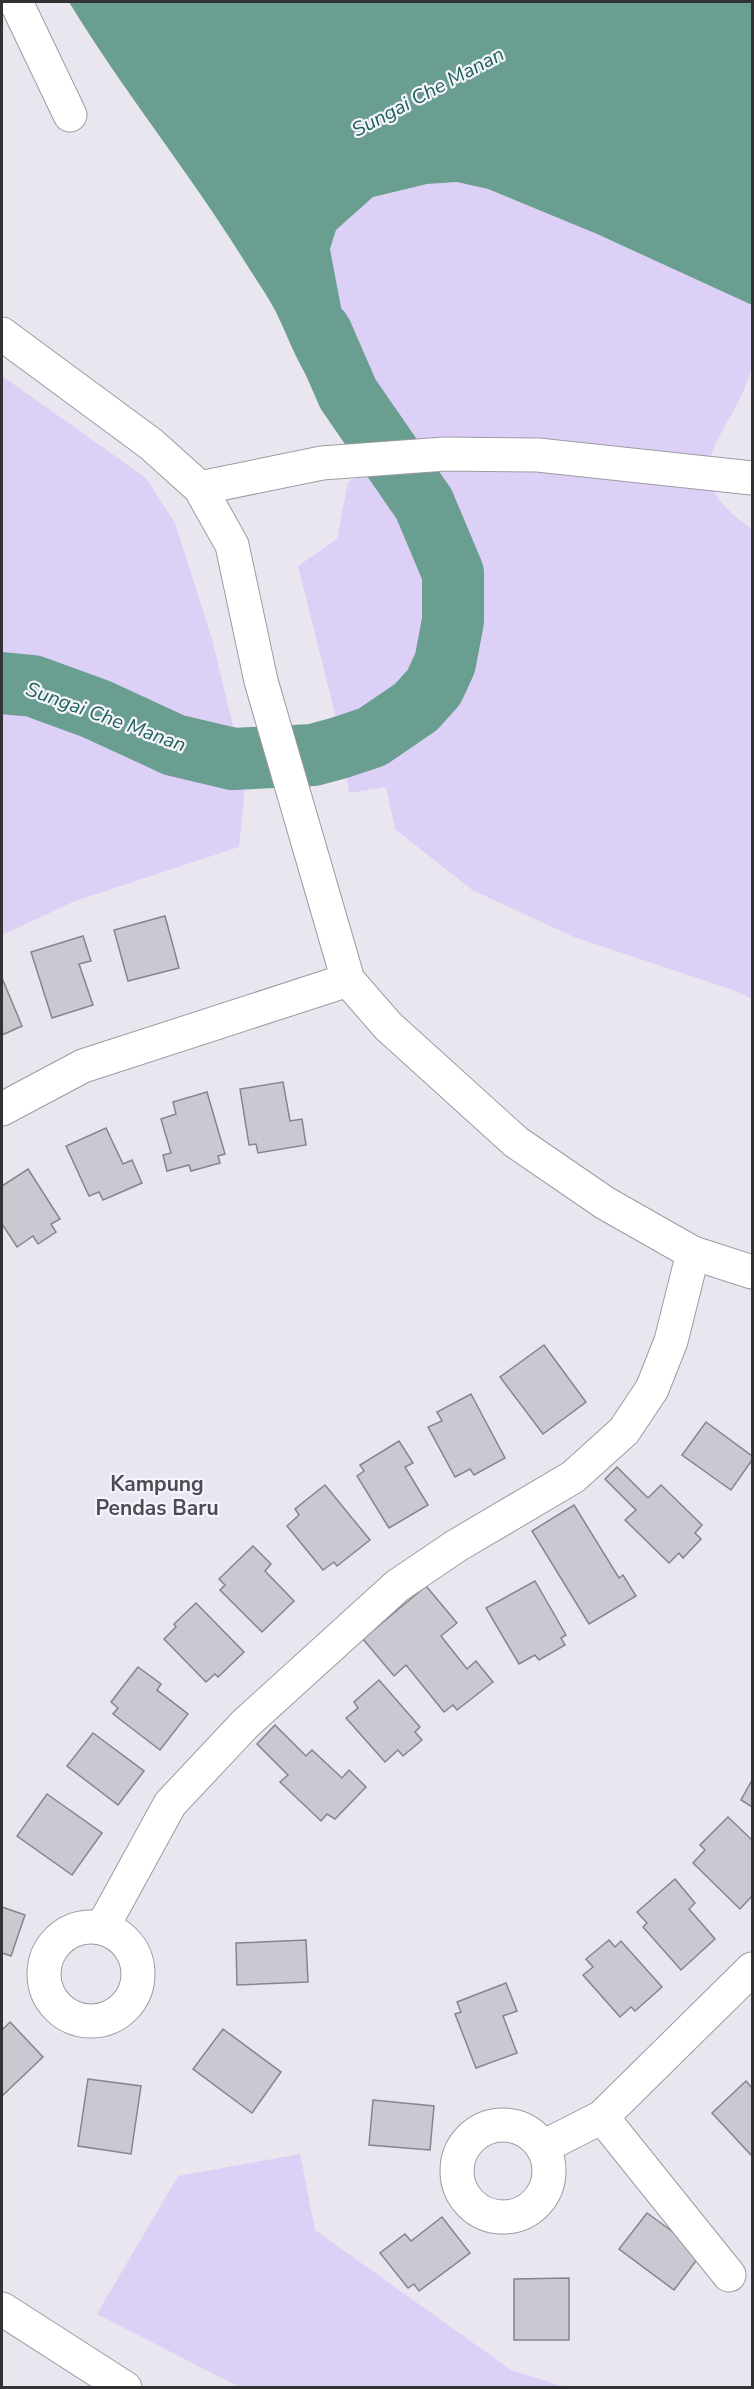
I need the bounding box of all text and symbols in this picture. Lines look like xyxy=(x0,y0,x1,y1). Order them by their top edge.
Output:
water label: Sungai Che Manan xyxy=(347,41,509,143)
water label: Sungai Che Manan xyxy=(22,675,190,759)
district label: Kampung Pendas Baru xyxy=(95,1470,219,1522)

